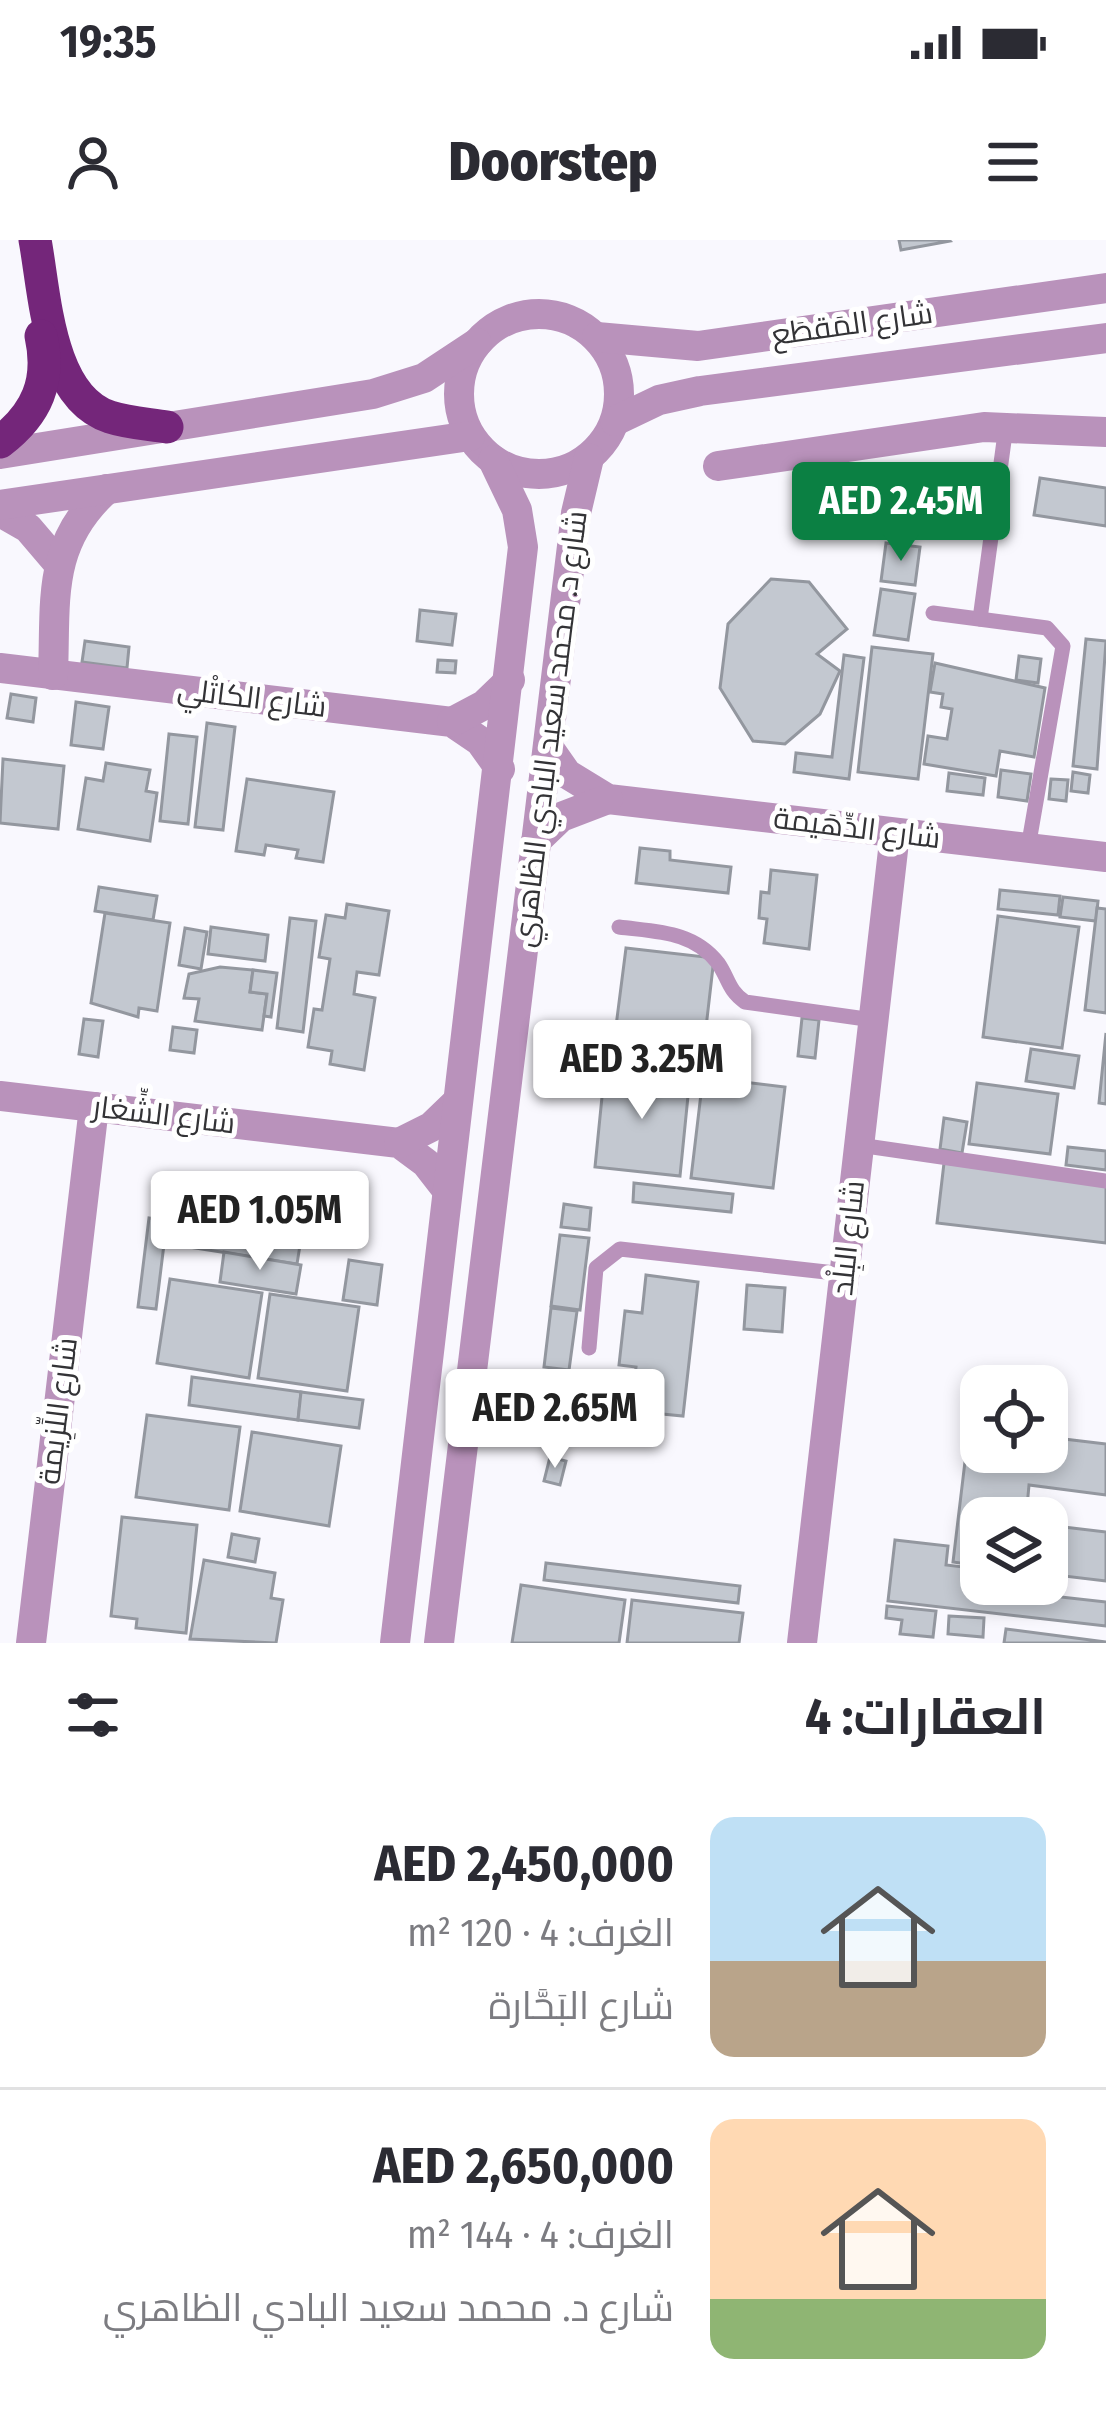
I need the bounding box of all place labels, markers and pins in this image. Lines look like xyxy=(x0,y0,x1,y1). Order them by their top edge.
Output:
pin: AED 2.45M xyxy=(764,462,1038,564)
pin: AED 3.25M xyxy=(505,1020,779,1122)
pin: AED 1.05M xyxy=(123,1171,397,1273)
pin: AED 2.65M xyxy=(418,1369,692,1471)

